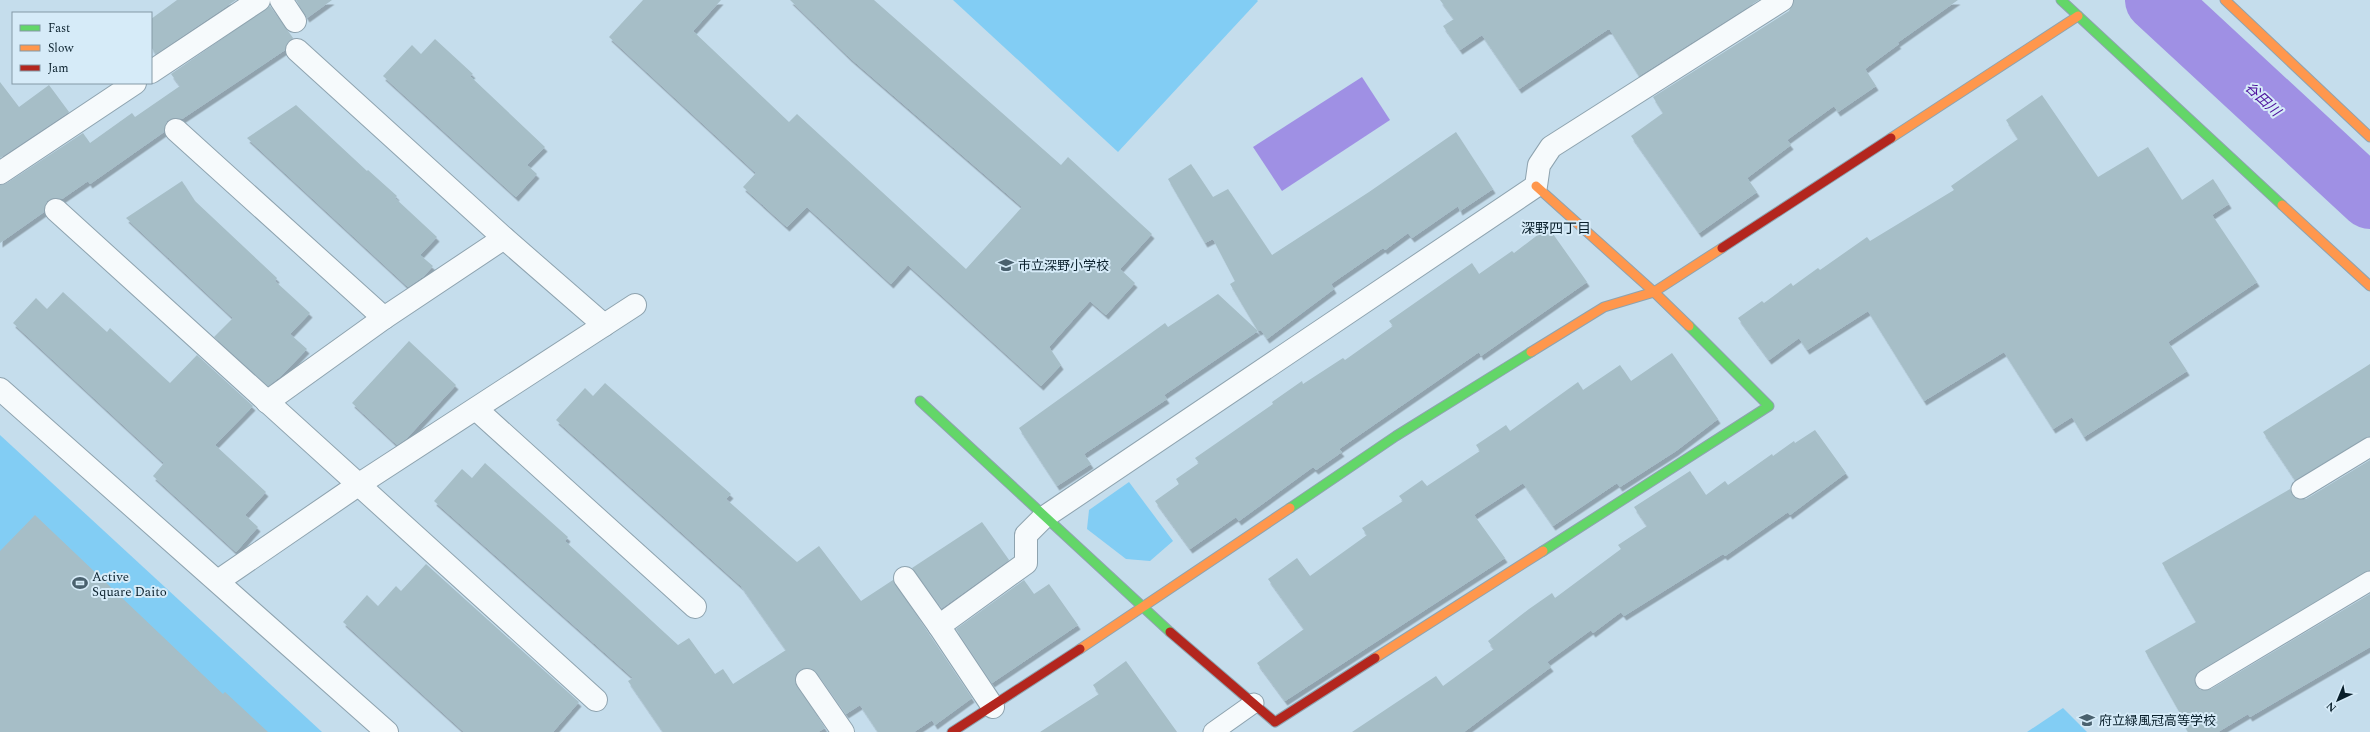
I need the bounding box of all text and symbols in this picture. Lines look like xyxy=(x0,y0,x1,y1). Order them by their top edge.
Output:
legend xyxy=(12,12,152,84)
text: Fast xyxy=(48,19,70,38)
text: Slow xyxy=(48,39,74,58)
text: Jam xyxy=(48,59,69,78)
water label: 谷田川 xyxy=(2240,77,2287,123)
district label: 深野四丁目 xyxy=(1521,218,1591,239)
school or university icon: 市立深野小学校 xyxy=(997,256,1015,274)
place label: 市立深野小学校 xyxy=(1018,256,1109,276)
place label: Active Square Daito xyxy=(92,567,167,602)
sports icon: Active Square Daito xyxy=(71,574,89,592)
north arrow xyxy=(2318,680,2358,720)
text: N xyxy=(2322,698,2341,716)
school or university icon: 府立緑風冠高等学校 xyxy=(2078,711,2096,729)
place label: 府立緑風冠高等学校 xyxy=(2099,711,2216,731)

